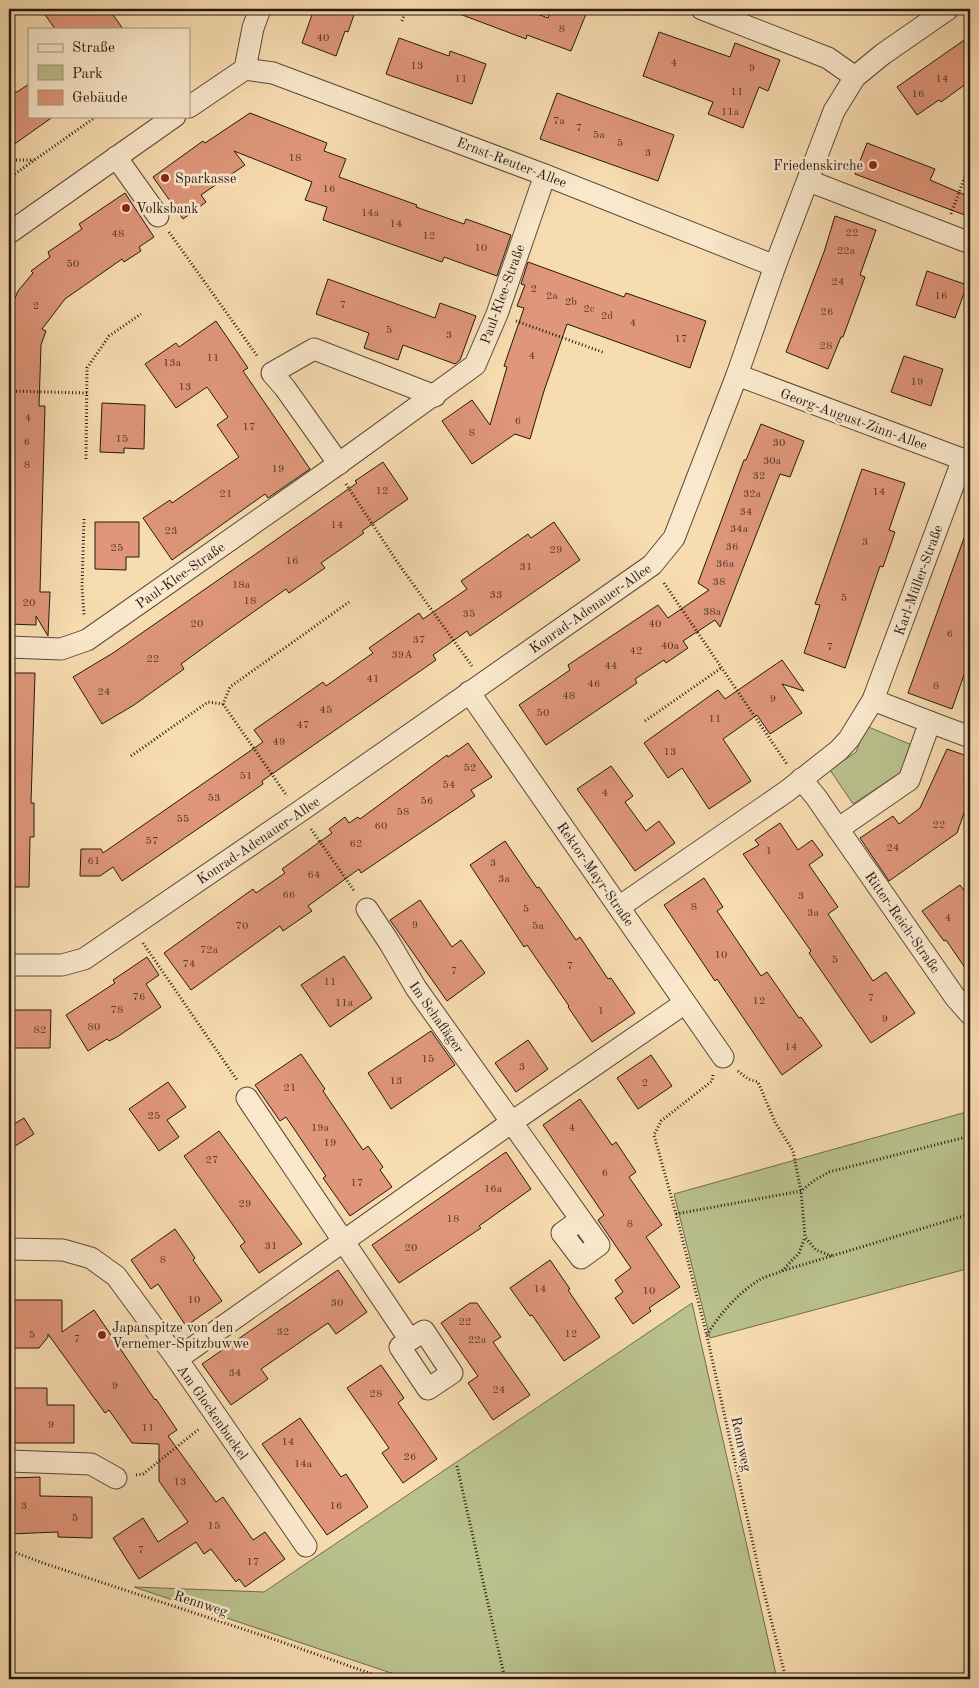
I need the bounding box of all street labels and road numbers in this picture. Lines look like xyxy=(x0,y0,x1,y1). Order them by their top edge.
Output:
street label: Ernst-Reuter-Allee xyxy=(455,136,569,190)
street label: Paul-Klee-Straße xyxy=(478,243,527,346)
street label: Georg-August-Zinn-Allee xyxy=(778,387,929,453)
street label: Karl-Müller-Straße xyxy=(892,523,945,637)
street label: Paul-Klee-Straße xyxy=(134,540,227,612)
street label: Konrad-Adenauer-Allee xyxy=(527,561,654,656)
street label: Konrad-Adenauer-Allee xyxy=(194,794,323,887)
street label: Rektor-Mayr-Straße xyxy=(554,820,636,929)
street label: Ritter-Reich-Straße xyxy=(862,869,942,976)
street label: Im Schafläger xyxy=(406,979,466,1056)
street label: Am Glockenbuckel xyxy=(174,1363,250,1463)
street label: Rennweg xyxy=(728,1415,754,1473)
street label: Rennweg xyxy=(172,1589,230,1619)

